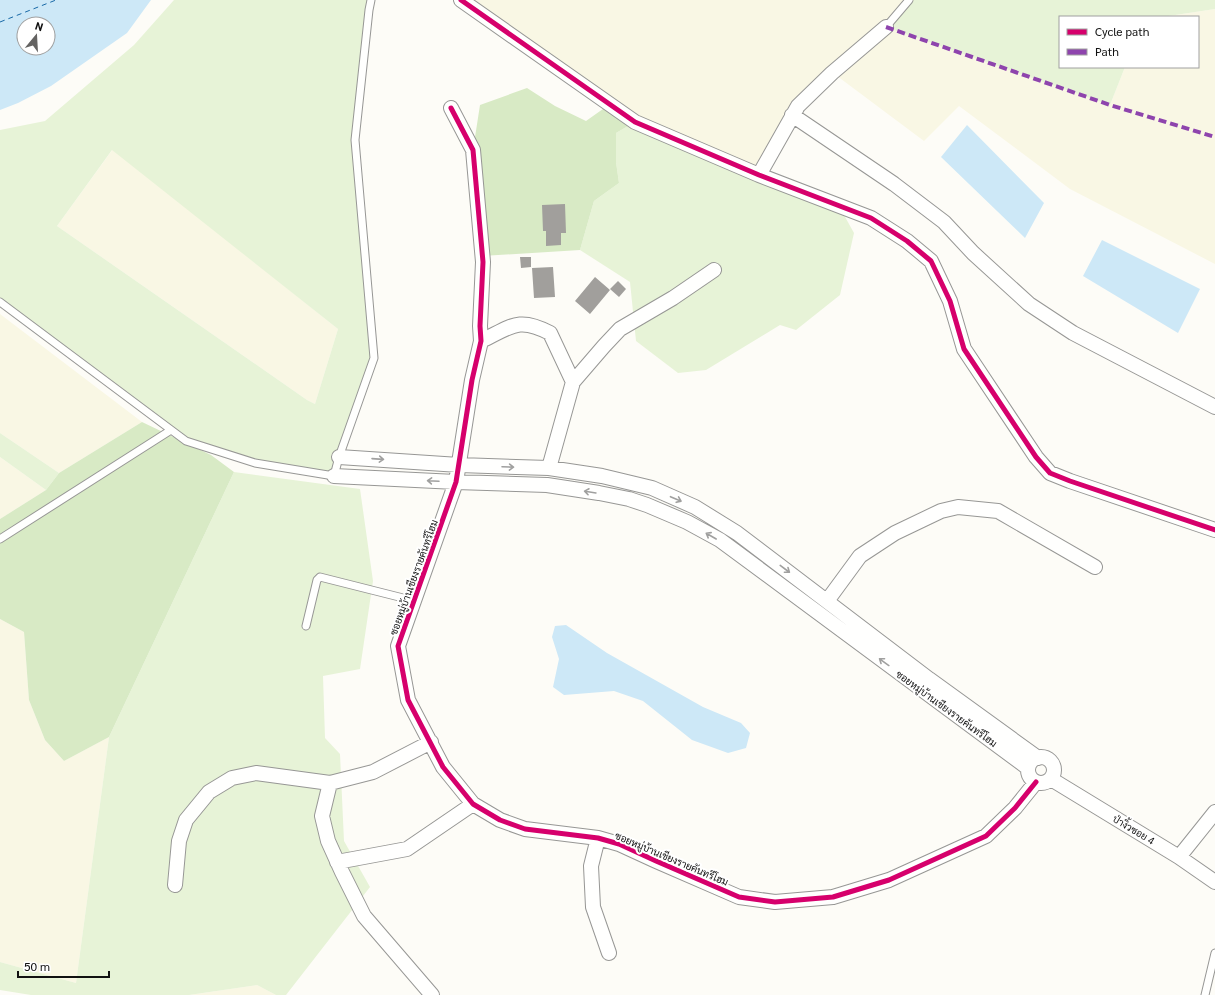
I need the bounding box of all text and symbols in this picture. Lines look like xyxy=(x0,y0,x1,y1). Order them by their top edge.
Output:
north arrow xyxy=(16,16,56,56)
legend xyxy=(1059,16,1199,68)
text: N xyxy=(33,18,45,34)
text: Cycle path xyxy=(1095,23,1149,39)
text: Path xyxy=(1095,43,1119,59)
one-way arrow xyxy=(371,456,384,463)
one-way arrow xyxy=(501,463,514,470)
one-way arrow xyxy=(427,478,440,485)
one-way arrow xyxy=(584,488,597,496)
one-way arrow xyxy=(669,495,681,503)
street label: ซอยหมู่บ้านเชียงรายคันทรีโฮม xyxy=(386,517,442,637)
one-way arrow xyxy=(705,531,717,539)
one-way arrow xyxy=(779,565,790,573)
one-way arrow xyxy=(879,658,890,666)
street label: ซอยหมู่บ้านเชียงรายคันทรีโฮม xyxy=(893,667,1000,751)
street label: ป่างิ้วซอย 4 xyxy=(1111,810,1159,847)
street label: ซอยหมู่บ้านเชียงรายคันทรีโฮม xyxy=(612,828,731,890)
scale bar xyxy=(18,953,109,979)
text: 50 m xyxy=(24,958,50,974)

